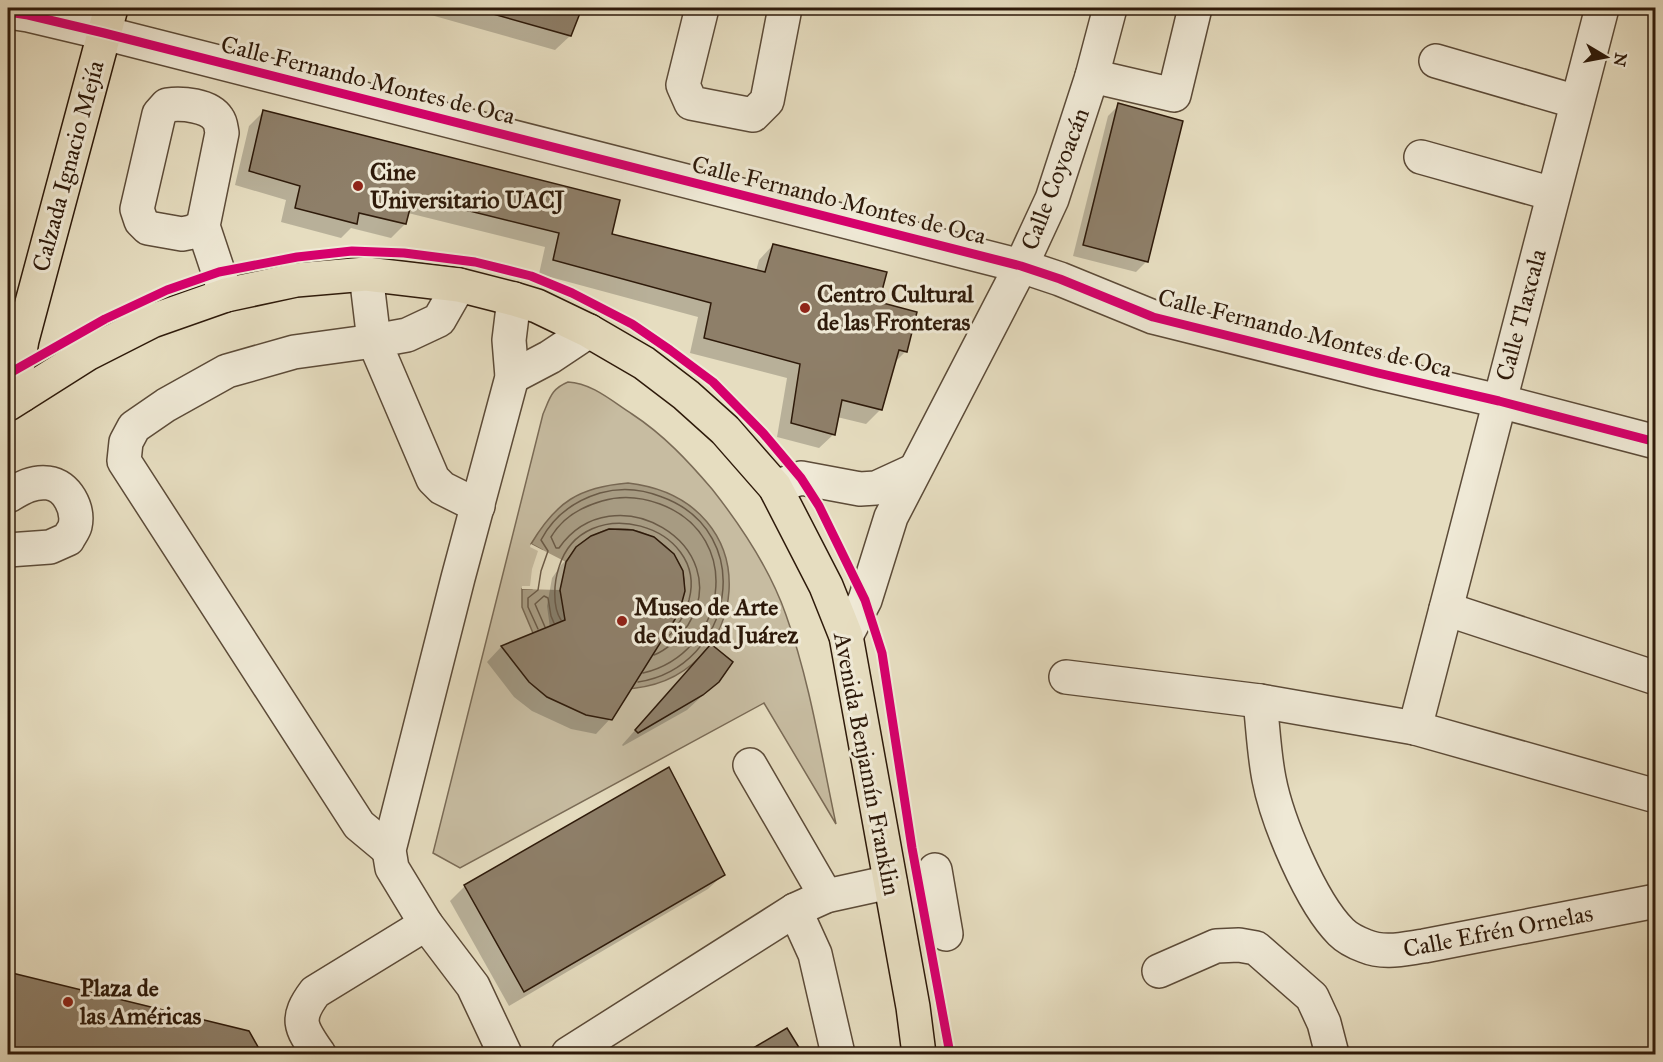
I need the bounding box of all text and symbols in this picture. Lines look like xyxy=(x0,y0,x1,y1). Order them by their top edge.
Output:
north arrow xyxy=(1576,27,1636,87)
street label: Calle Fernando Montes de Oca xyxy=(218,29,519,131)
text: N xyxy=(1610,51,1631,68)
street label: Calzada Ignacio Mejía xyxy=(25,56,111,275)
street label: Calle Coyoacán xyxy=(1014,104,1096,254)
street label: Calle Fernando Montes de Oca xyxy=(689,149,990,251)
place label: Cine Universitario UACJ xyxy=(370,157,565,215)
marker: Cine Universitario UACJ xyxy=(351,179,365,193)
street label: Calle Tlaxcala xyxy=(1489,245,1553,384)
place label: Centro Cultural de las Fronteras xyxy=(817,279,974,337)
street label: Calle Fernando Montes de Oca xyxy=(1155,282,1456,384)
marker: Centro Cultural de las Fronteras xyxy=(798,301,812,315)
place label: Museo de Arte de Ciudad Juárez xyxy=(634,592,799,650)
marker: Museo de Arte de Ciudad Juárez xyxy=(615,614,629,628)
street label: Avenida Benjamín Franklin xyxy=(827,629,907,898)
street label: Calle Efrén Ornelas xyxy=(1401,898,1595,964)
place label: Plaza de las Américas xyxy=(79,973,202,1031)
marker: Plaza de las Américas xyxy=(61,995,75,1009)

